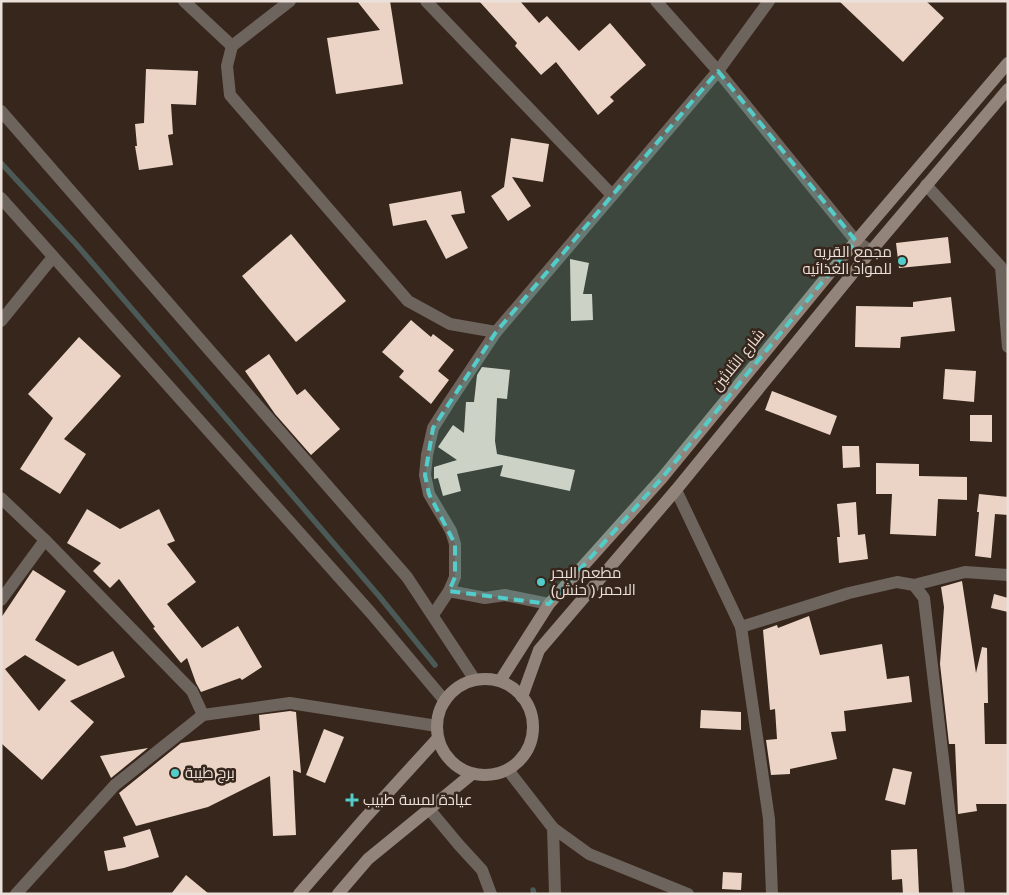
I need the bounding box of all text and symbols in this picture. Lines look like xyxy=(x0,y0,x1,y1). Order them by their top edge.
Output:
place label: مجمع القريه للمواد الغذائيه xyxy=(802,241,892,278)
marker: مجمع القريه للمواد الغذائيه xyxy=(896,255,908,267)
street label: شارع الثلاثين xyxy=(706,324,770,396)
place label: مطعم البحر الاحمر ( حنش) xyxy=(550,562,636,600)
marker: مطعم البحر الاحمر ( حنش) xyxy=(535,576,547,588)
place label: برج طيبة xyxy=(185,762,235,784)
marker: برج طيبة xyxy=(169,767,181,779)
place label: عيادة لمسة طبيب xyxy=(363,789,473,809)
marker: عيادة لمسة طبيب xyxy=(345,793,359,807)

